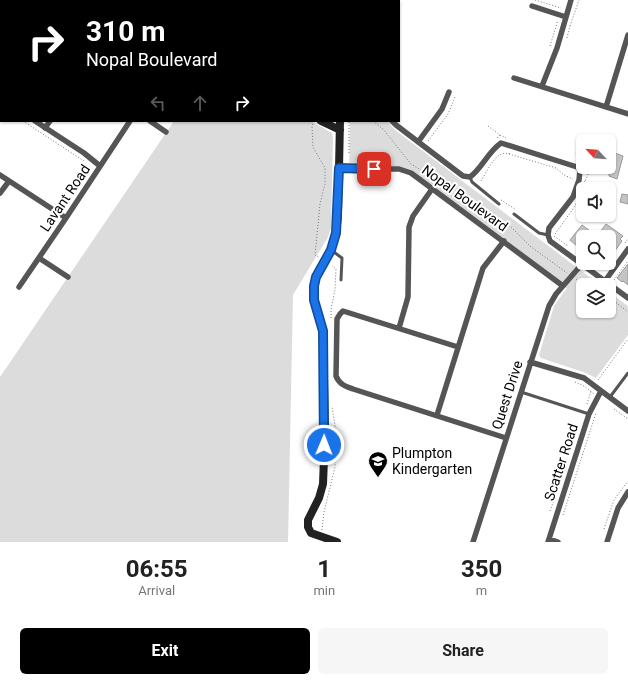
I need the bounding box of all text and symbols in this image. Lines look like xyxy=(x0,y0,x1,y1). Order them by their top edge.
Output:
text: 310 m xyxy=(86,15,165,48)
icon: right xyxy=(20,16,72,68)
text: Nopal Boulevard xyxy=(86,49,218,70)
icon: left xyxy=(147,92,169,114)
icon: ahead xyxy=(189,92,211,114)
icon: right xyxy=(231,92,253,114)
north arrow xyxy=(576,134,616,174)
map controls xyxy=(576,134,616,318)
pin xyxy=(357,152,391,186)
icon: arrive xyxy=(363,158,385,180)
street label: Lavant Road xyxy=(37,161,93,235)
street label: Nopal Boulevard xyxy=(419,161,511,235)
button: sound xyxy=(576,182,616,222)
button: search xyxy=(576,230,616,270)
button: layers xyxy=(576,278,616,318)
street label: Quest Drive xyxy=(488,359,526,431)
street label: Scatter Road xyxy=(541,421,581,503)
position arrow xyxy=(303,424,345,466)
place label: Plumpton Kindergarten xyxy=(392,445,472,477)
school or university icon: Plumpton Kindergarten xyxy=(367,450,389,478)
text: 06:55 xyxy=(126,555,188,583)
text: 1 xyxy=(317,555,331,583)
text: 350 xyxy=(461,555,502,583)
text: Arrival xyxy=(138,583,175,598)
text: min xyxy=(313,583,335,598)
text: m xyxy=(476,583,487,598)
button: Exit xyxy=(20,628,310,674)
button: Share xyxy=(318,628,608,674)

